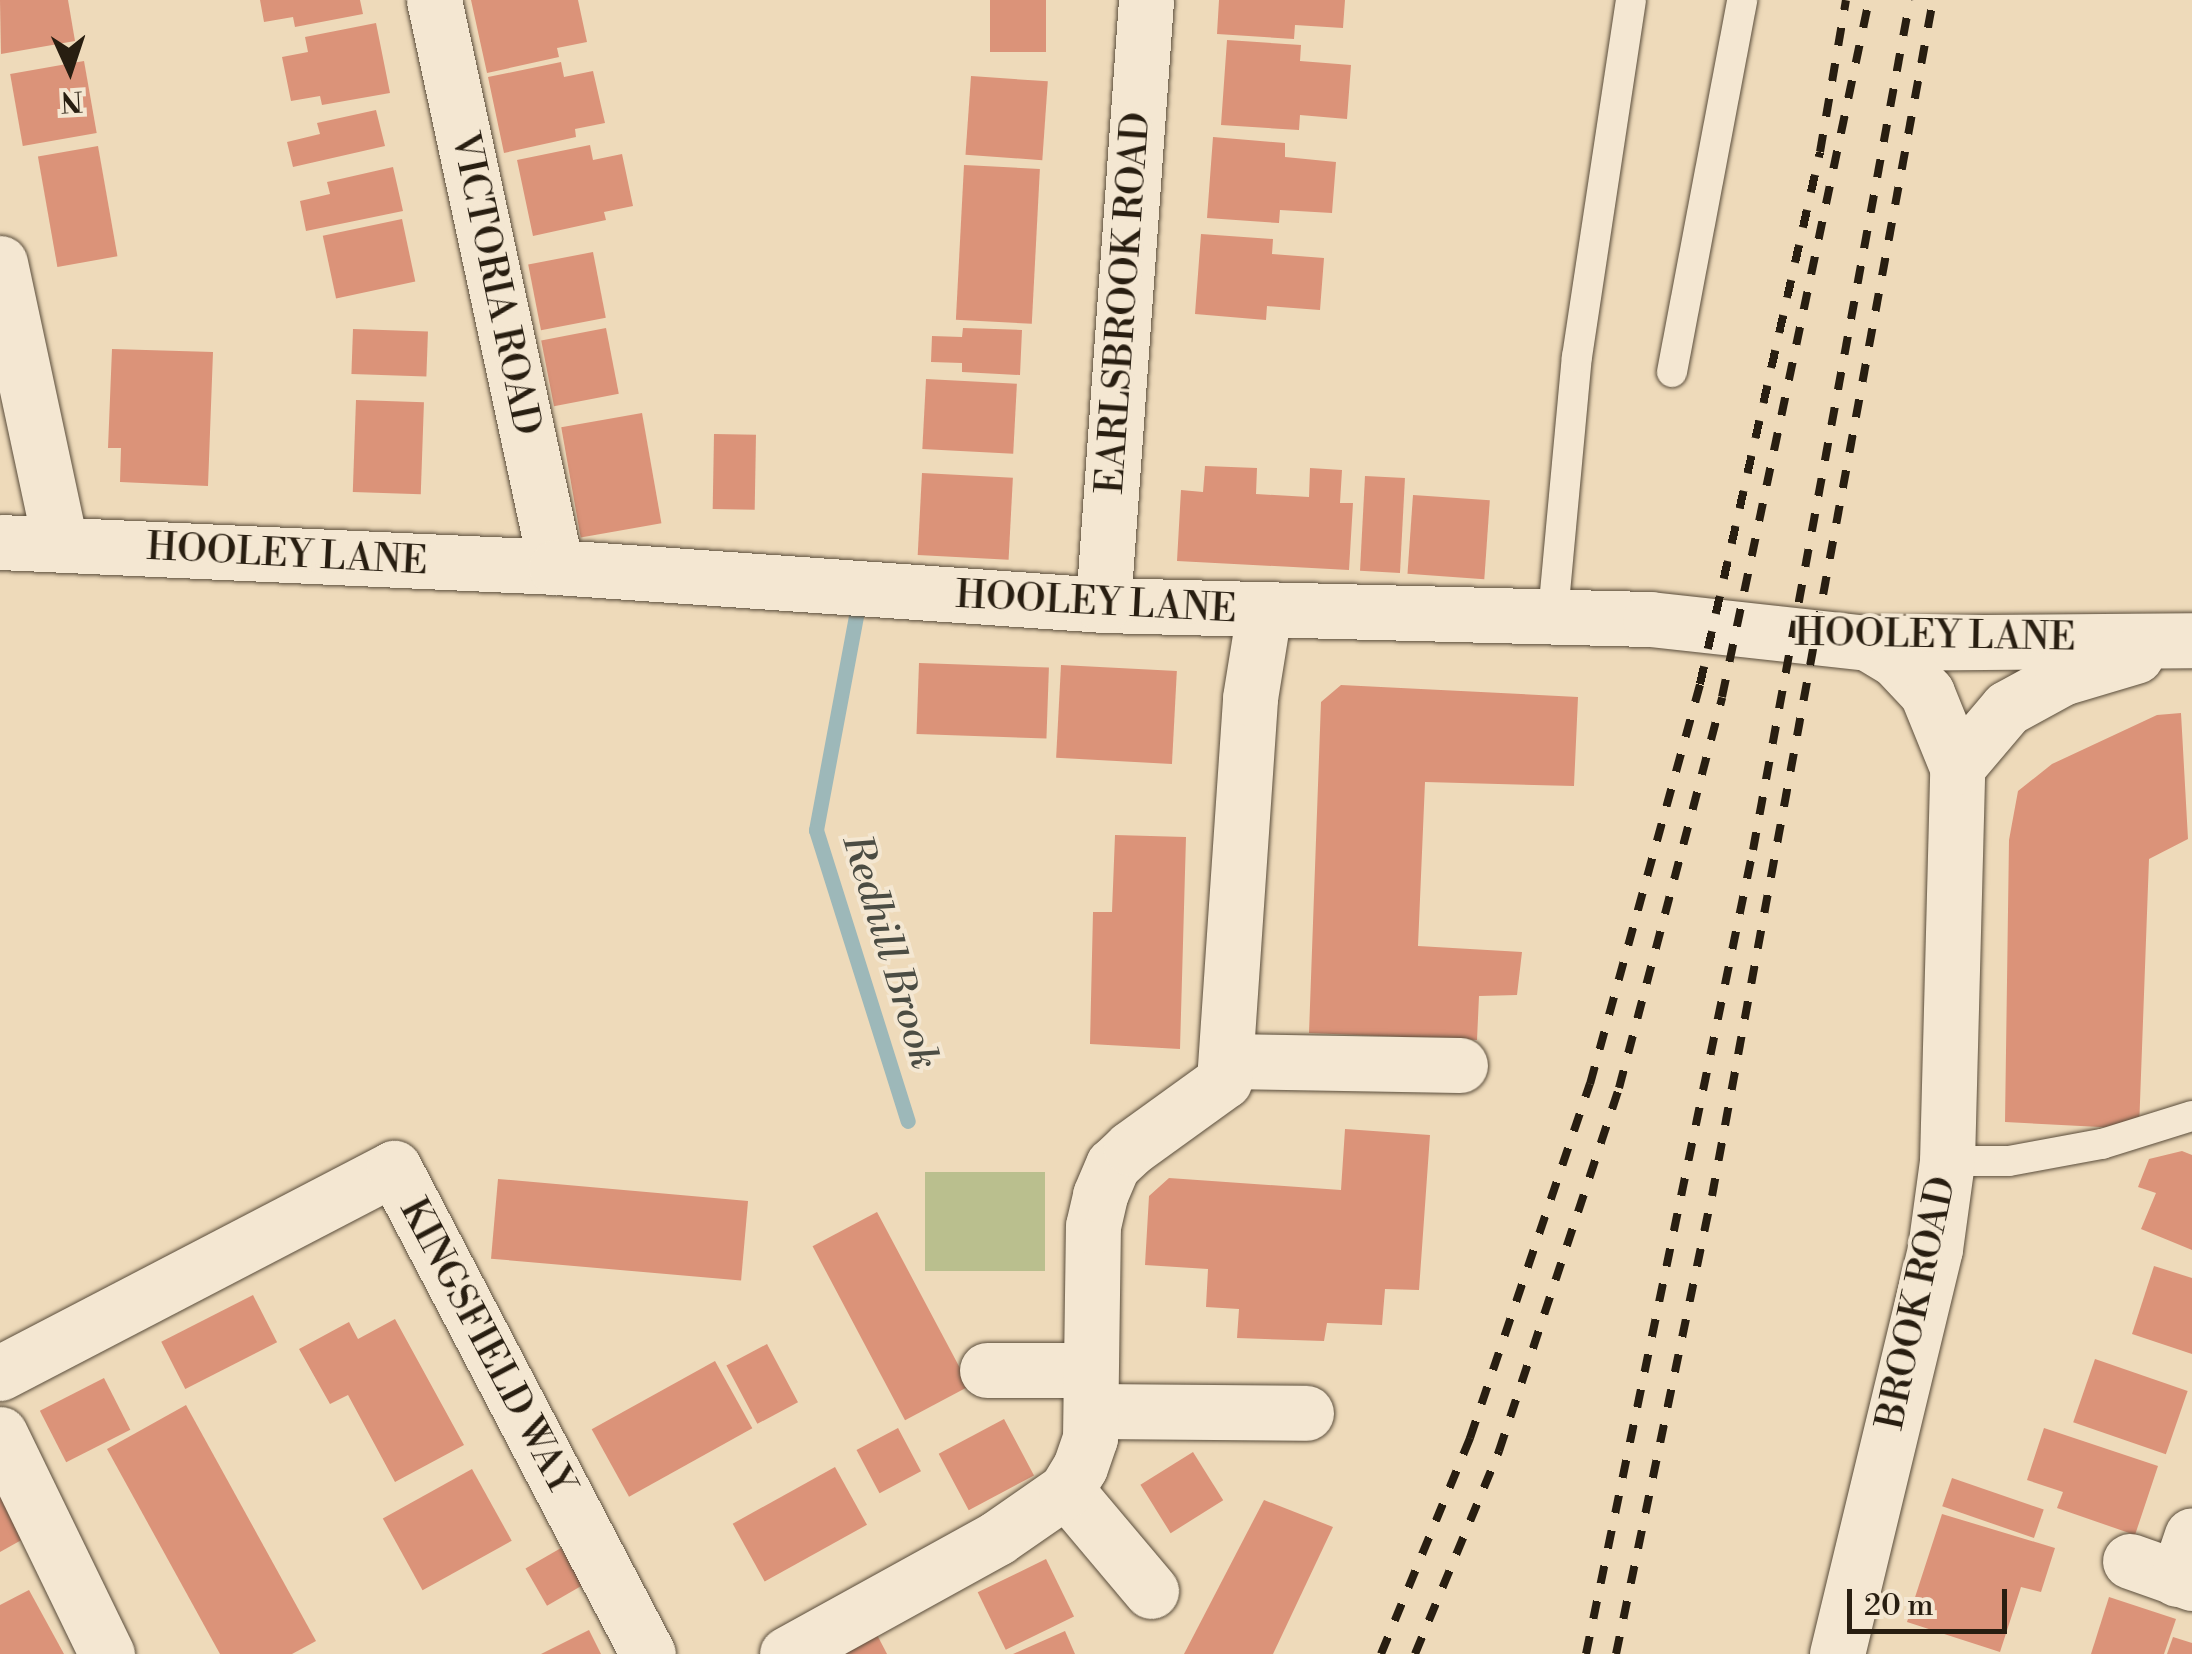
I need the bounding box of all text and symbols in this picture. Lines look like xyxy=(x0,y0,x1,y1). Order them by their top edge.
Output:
north arrow xyxy=(20,20,120,120)
text: N xyxy=(60,82,84,119)
street label: EARLSBROOK ROAD xyxy=(1088,111,1160,495)
street label: VICTORIA ROAD xyxy=(441,129,549,439)
street label: HOOLEY LANE xyxy=(145,525,429,585)
street label: HOOLEY LANE xyxy=(954,573,1238,633)
street label: HOOLEY LANE xyxy=(1794,611,2076,661)
water label: Redhill Brook xyxy=(831,829,949,1075)
street label: BROOK ROAD xyxy=(1868,1173,1966,1433)
street label: KINGSFIELD WAY xyxy=(390,1191,584,1503)
scale bar xyxy=(1852,1569,2012,1631)
text: 20 m xyxy=(1864,1587,1933,1625)

